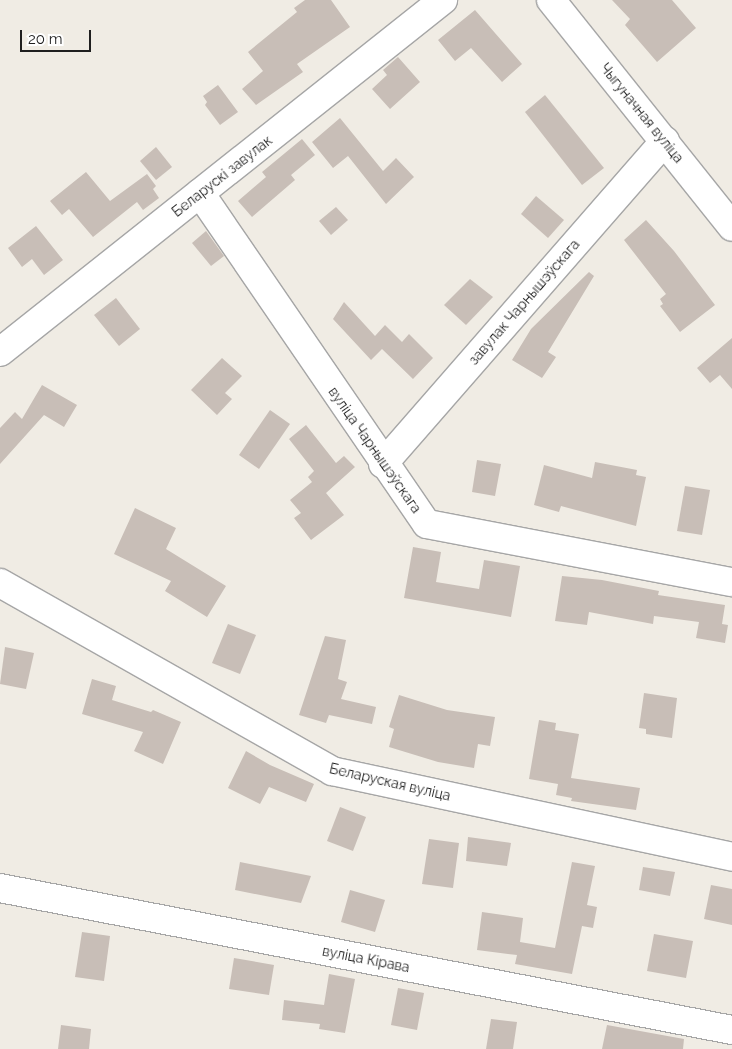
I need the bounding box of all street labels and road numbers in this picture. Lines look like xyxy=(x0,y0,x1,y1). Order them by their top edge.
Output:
street label: Чыгуначная вуліца xyxy=(597,60,687,166)
street label: Беларускі завулак xyxy=(169,132,275,220)
street label: завулак Чарнышэўскага xyxy=(465,236,583,368)
street label: вуліца Чарнышэўскага xyxy=(325,384,425,516)
street label: Беларуская вуліца xyxy=(328,760,452,804)
street label: вуліца Кірава xyxy=(321,942,411,976)

